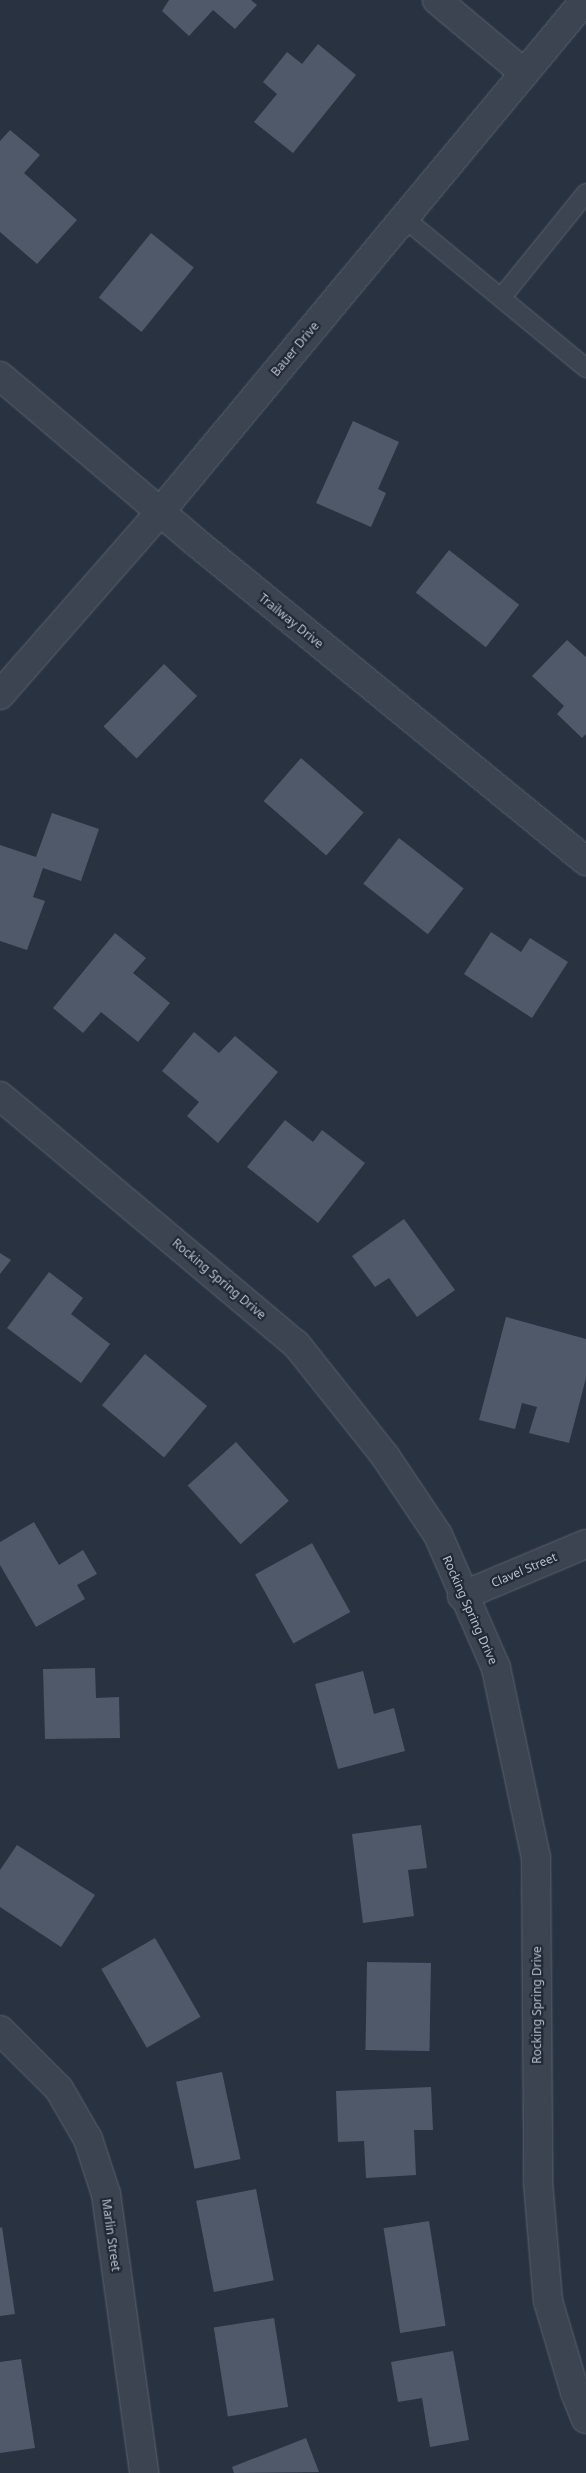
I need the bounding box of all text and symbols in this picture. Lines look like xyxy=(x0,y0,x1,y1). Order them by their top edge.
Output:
street label: Bauer Drive xyxy=(268,319,322,379)
street label: Trailway Drive xyxy=(256,591,326,651)
street label: Rocking Spring Drive xyxy=(169,1236,269,1322)
street label: Clavel Street xyxy=(489,1550,559,1590)
street label: Rocking Spring Drive xyxy=(440,1553,500,1667)
street label: Rocking Spring Drive xyxy=(530,1946,544,2064)
street label: Marlin Street xyxy=(99,2198,123,2272)

